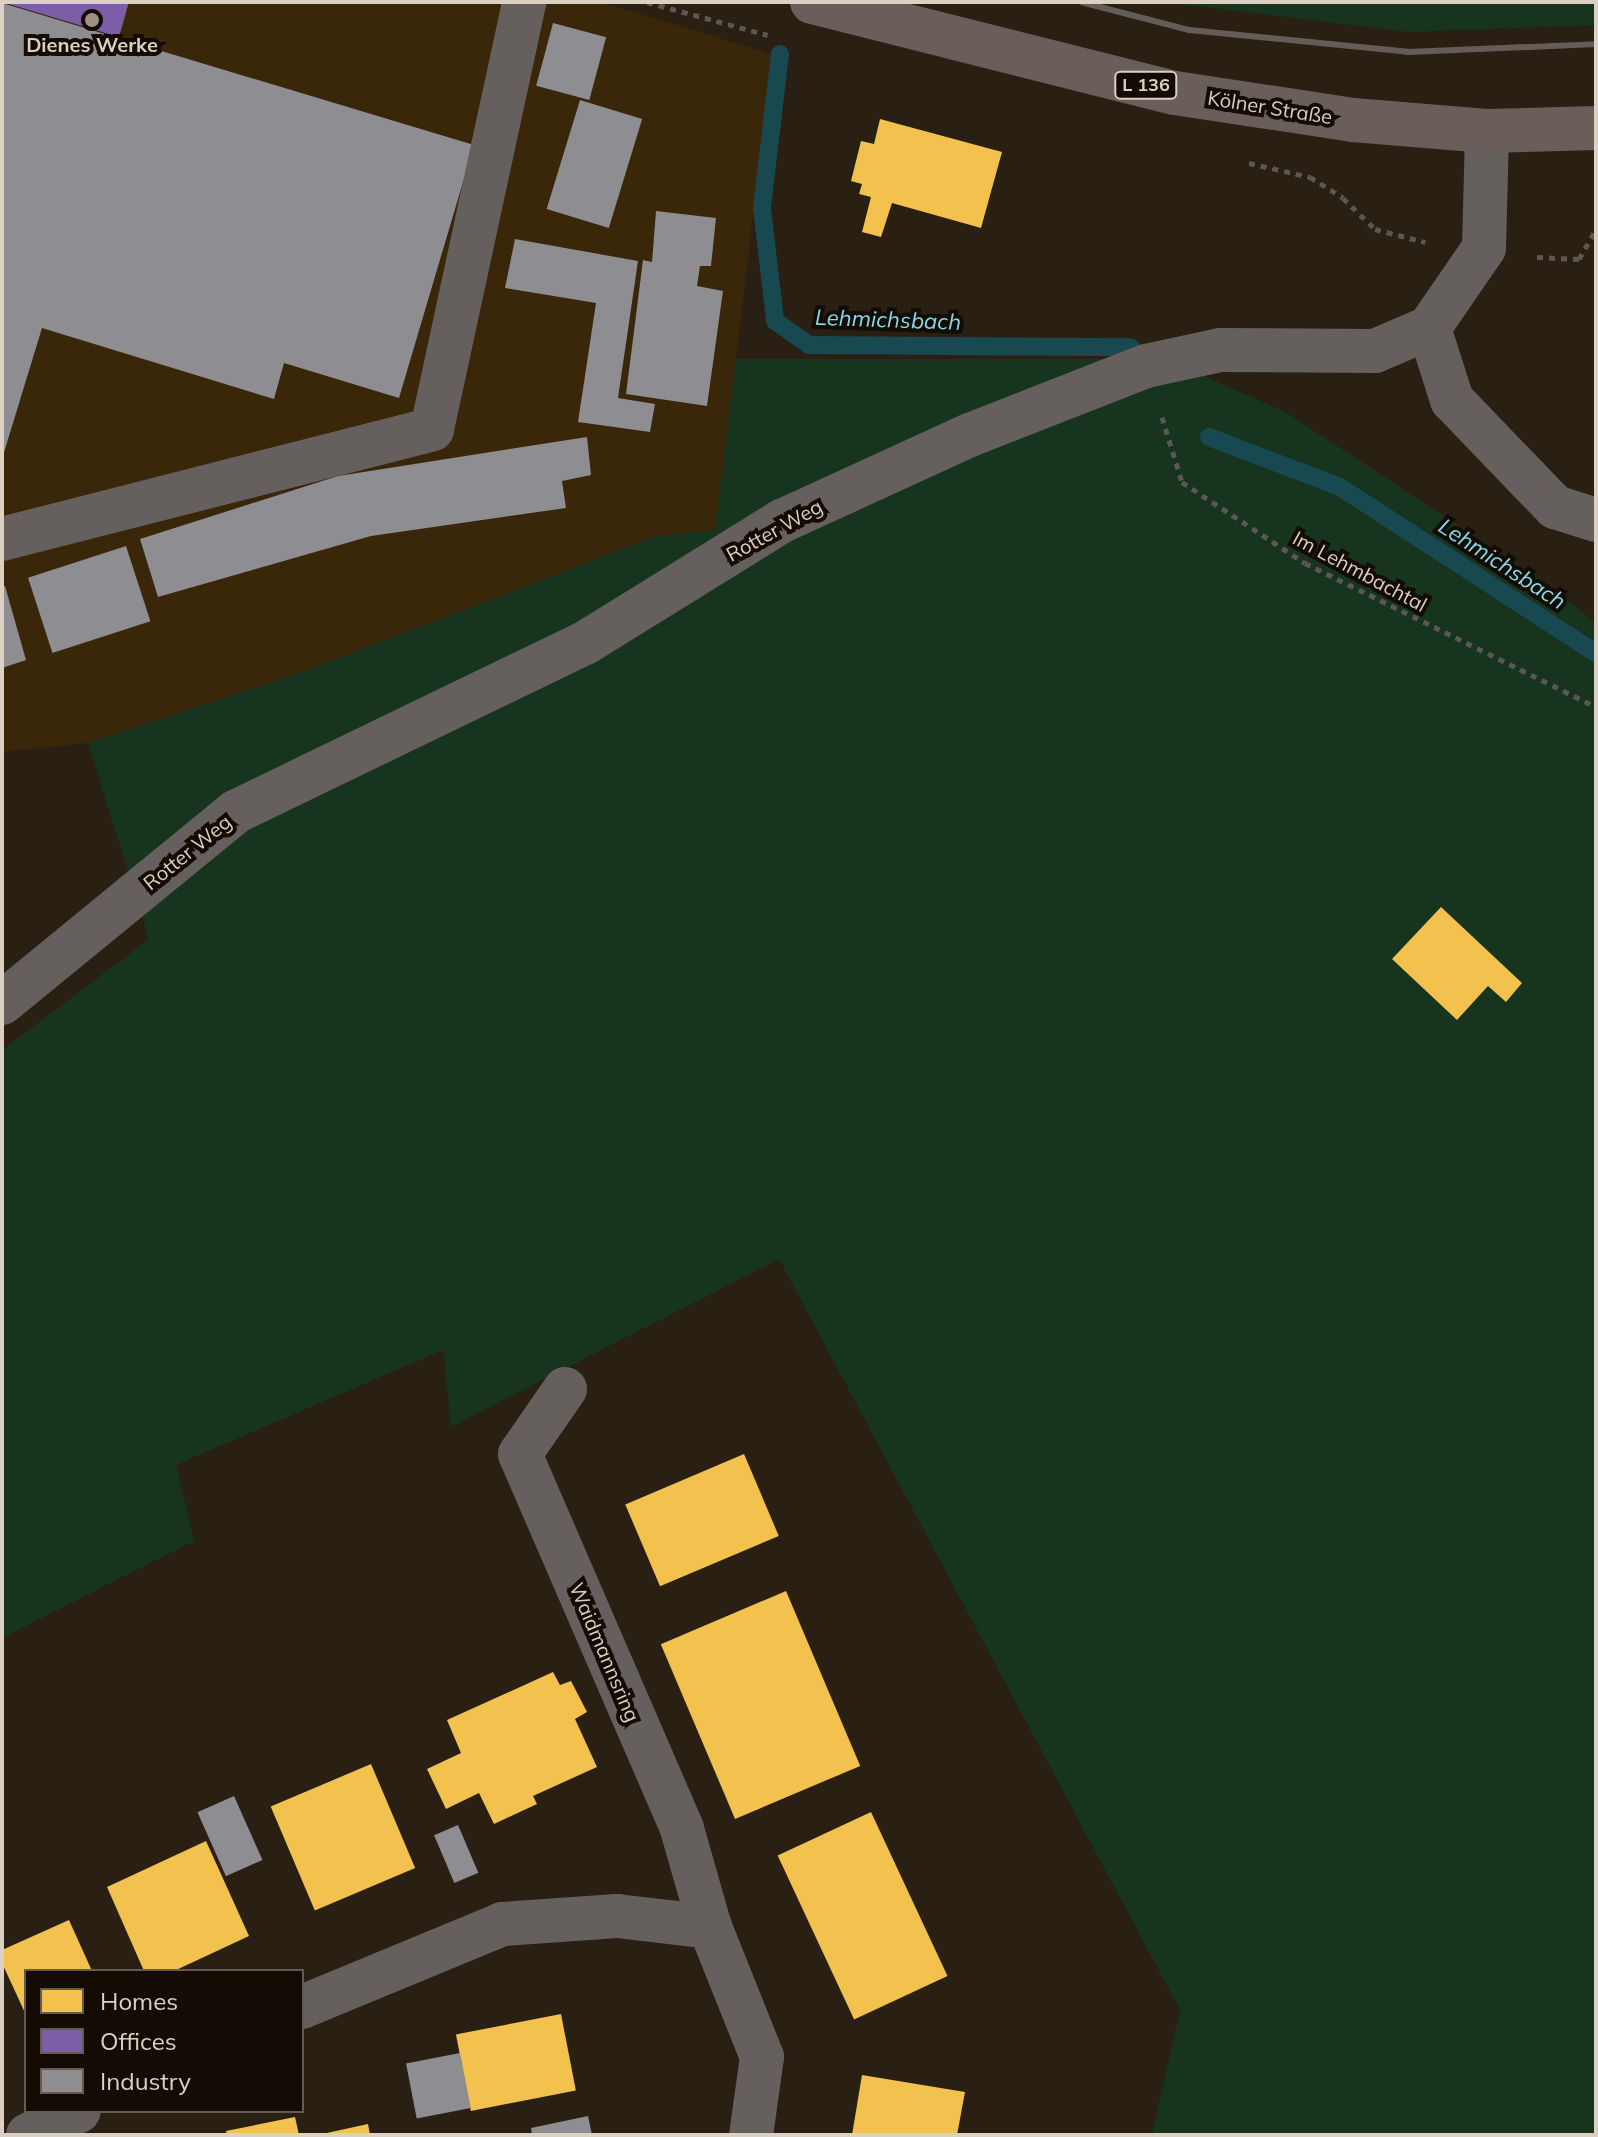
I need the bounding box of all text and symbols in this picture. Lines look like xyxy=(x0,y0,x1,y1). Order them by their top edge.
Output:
marker: Dienes Werke xyxy=(83,11,101,29)
place label: Dienes Werke xyxy=(26,32,158,56)
road number: L 136 xyxy=(1114,71,1178,99)
street label: Kölner Straße xyxy=(1206,85,1334,129)
water label: Lehmichsbach xyxy=(814,304,962,336)
street label: Rotter Weg xyxy=(722,494,826,566)
water label: Lehmichsbach xyxy=(1434,513,1570,615)
street label: Im Lehmbachtal xyxy=(1289,526,1431,616)
street label: Rotter Weg xyxy=(138,809,236,895)
street label: Waidmannsring xyxy=(565,1579,645,1725)
legend xyxy=(24,1969,304,2113)
text: Homes xyxy=(100,1986,178,2016)
text: Offices xyxy=(100,2026,177,2056)
text: Industry xyxy=(100,2066,191,2096)

